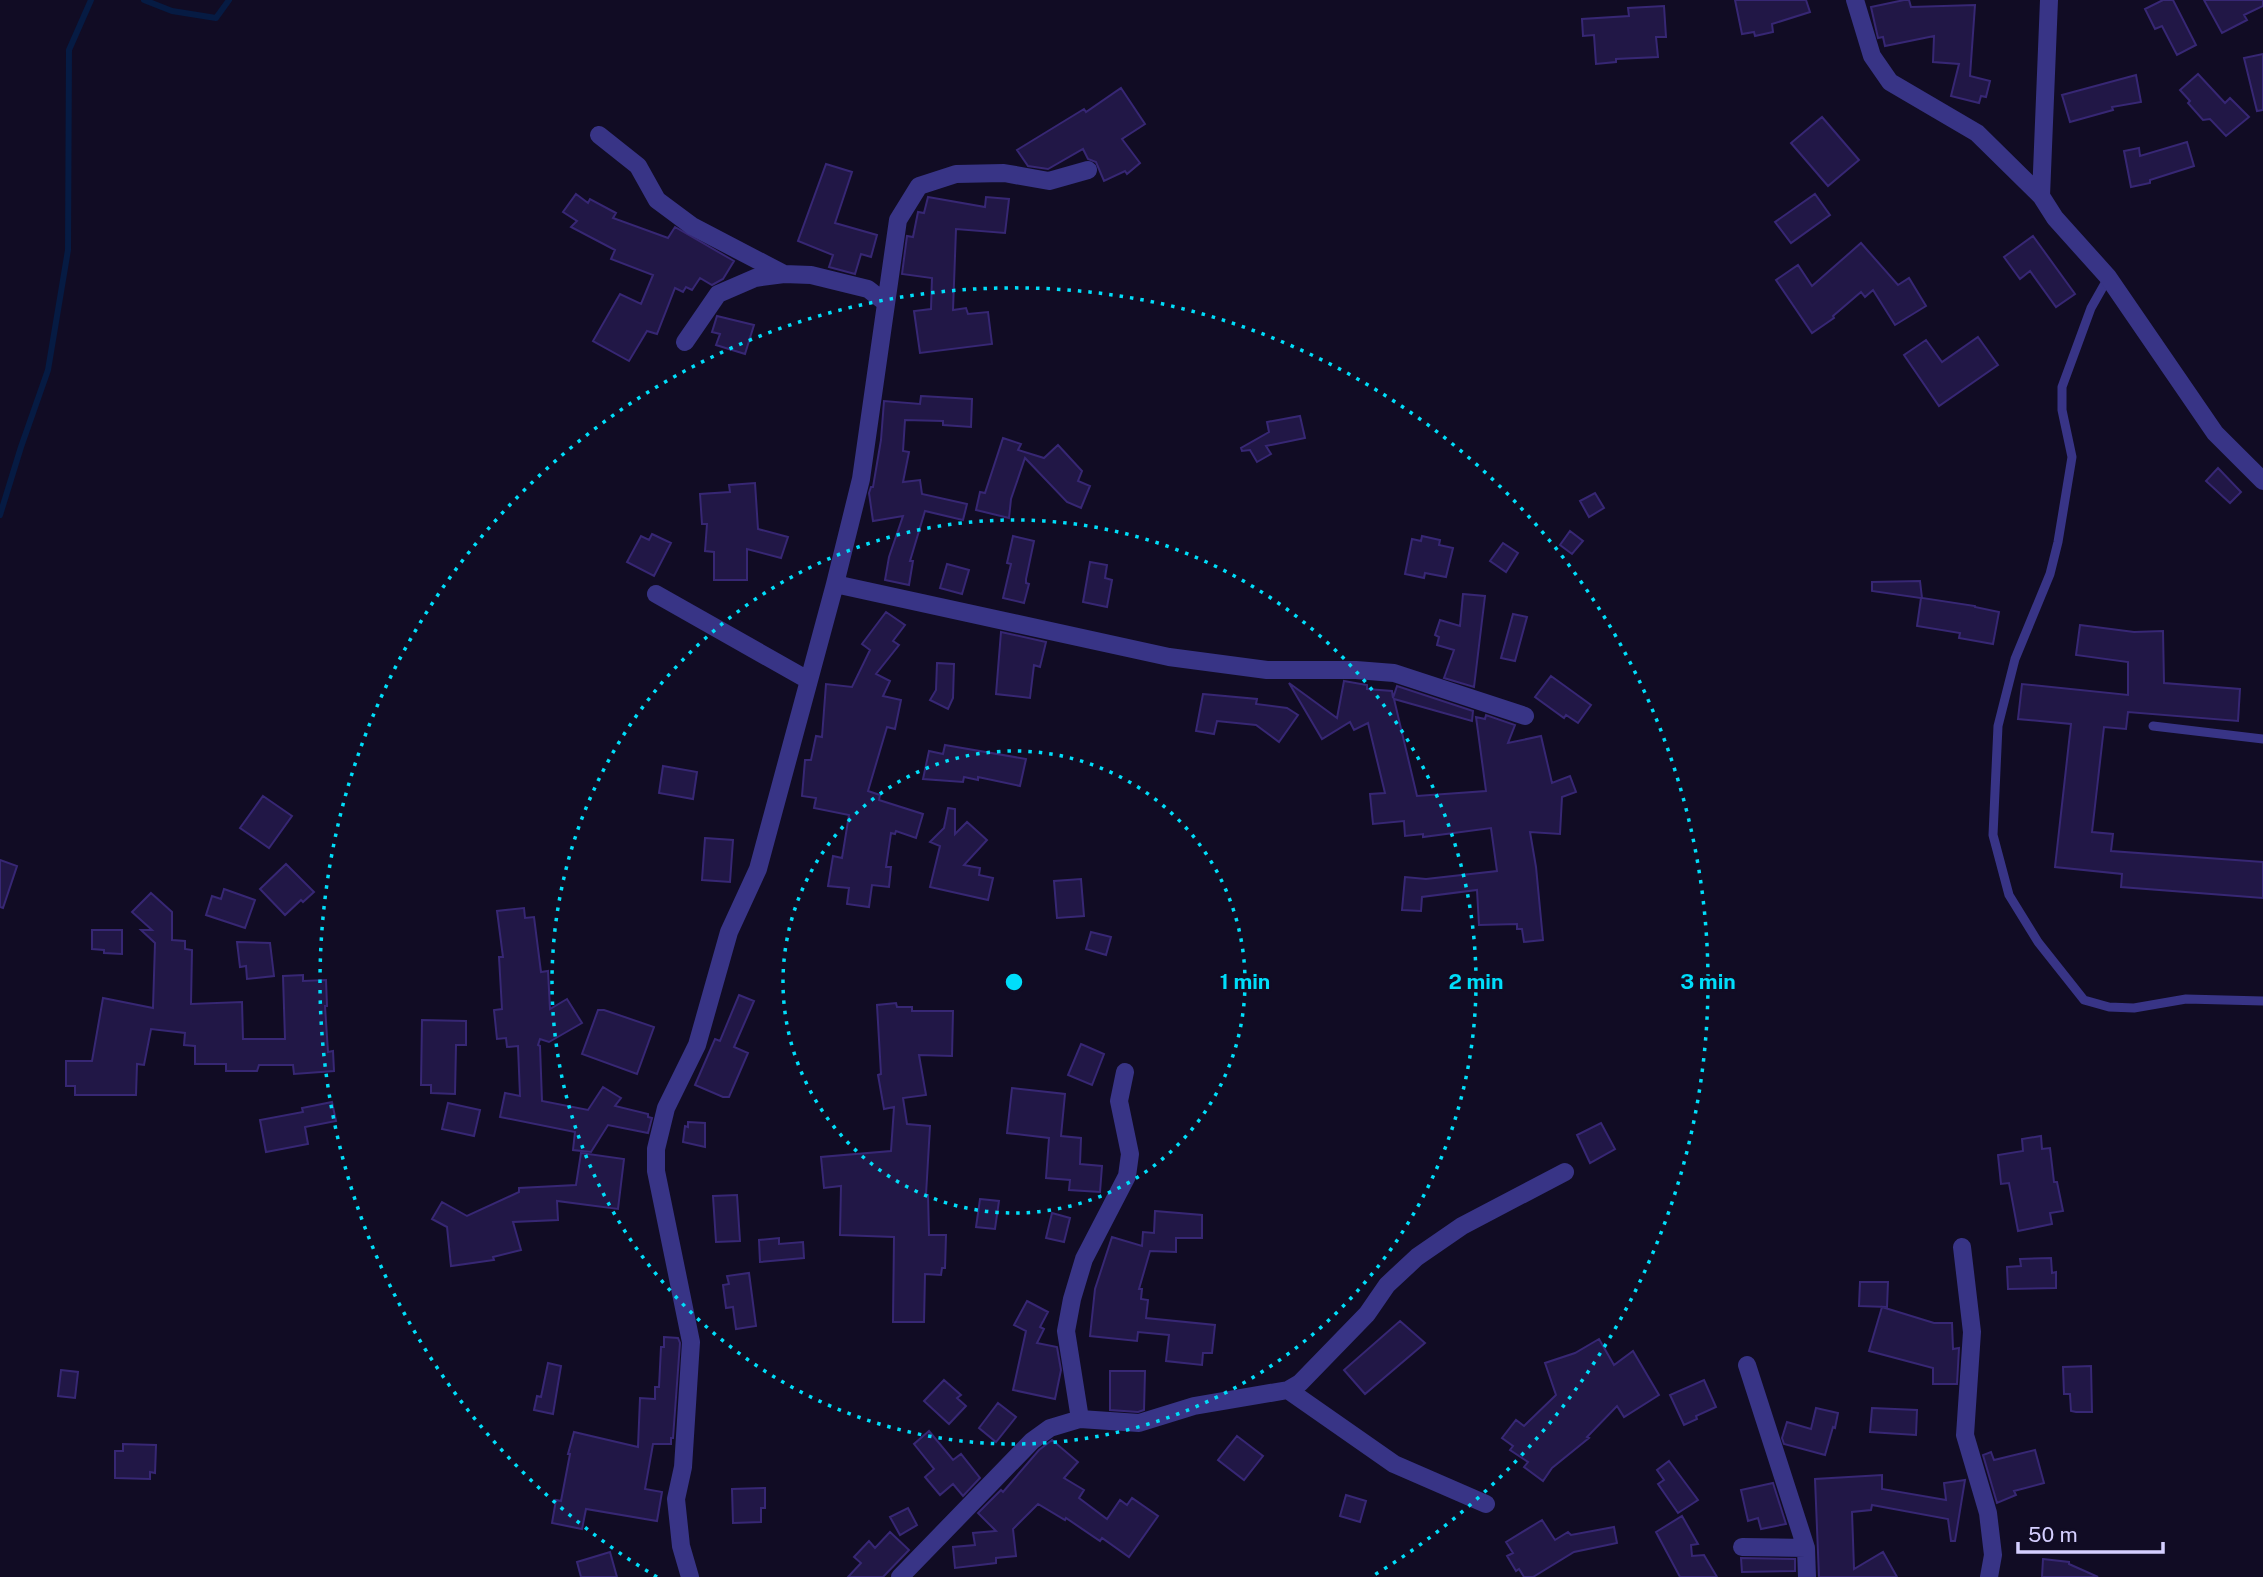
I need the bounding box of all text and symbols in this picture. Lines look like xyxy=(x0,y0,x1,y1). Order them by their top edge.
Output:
text: 1 min xyxy=(1220,969,1270,994)
text: 2 min xyxy=(1448,969,1504,994)
text: 3 min xyxy=(1680,969,1736,994)
centre of rings xyxy=(1002,970,1026,994)
scale bar xyxy=(2018,1510,2163,1554)
text: 50 m xyxy=(2028,1522,2078,1547)

